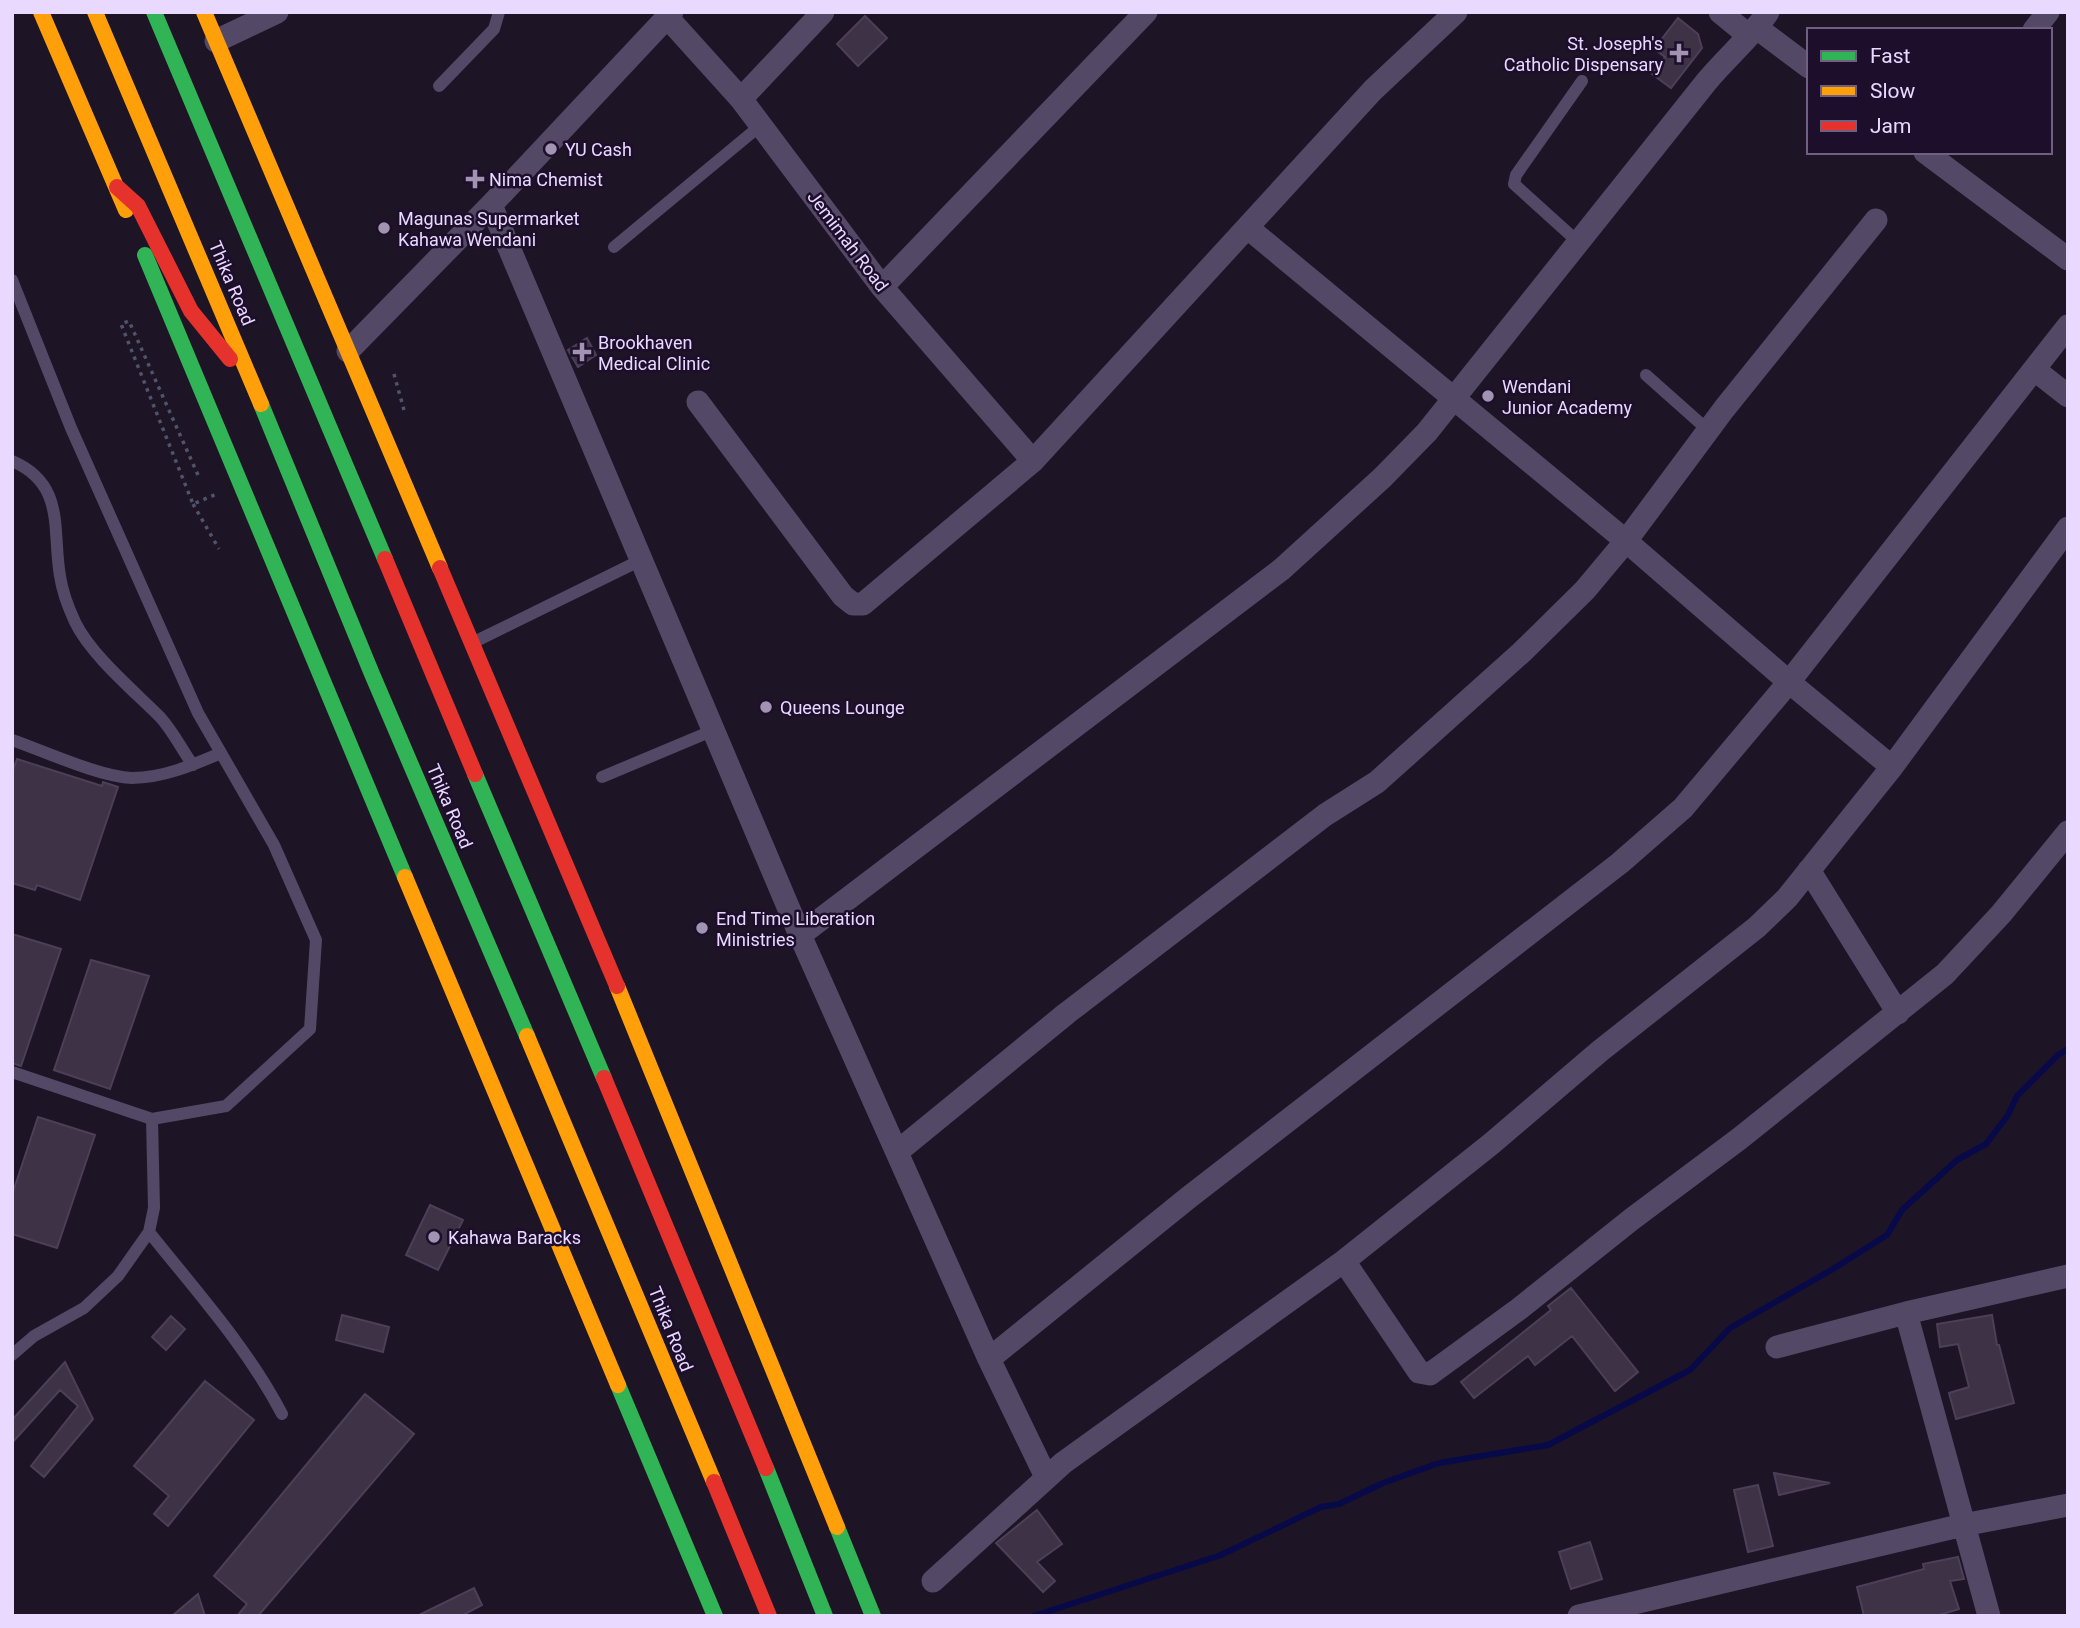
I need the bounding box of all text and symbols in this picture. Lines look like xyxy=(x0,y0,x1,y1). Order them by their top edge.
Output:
legend xyxy=(1807,28,2052,154)
place label: St. Joseph's Catholic Dispensary xyxy=(1504,33,1663,75)
marker: St. Joseph's Catholic Dispensary xyxy=(1669,43,1689,63)
text: Fast xyxy=(1870,44,1911,68)
text: Slow xyxy=(1870,79,1916,103)
text: Jam xyxy=(1870,114,1911,138)
place label: YU Cash xyxy=(565,139,632,160)
marker: YU Cash xyxy=(543,141,559,157)
place label: Nima Chemist xyxy=(489,169,603,190)
marker: Nima Chemist xyxy=(467,171,483,187)
street label: Jemimah Road xyxy=(803,186,893,296)
place label: Magunas Supermarket Kahawa Wendani xyxy=(398,208,580,250)
marker: Magunas Supermarket Kahawa Wendani xyxy=(376,220,392,236)
street label: Thika Road xyxy=(205,238,259,328)
place label: Brookhaven Medical Clinic xyxy=(598,332,710,374)
marker: Brookhaven Medical Clinic xyxy=(572,342,592,362)
place label: Wendani Junior Academy xyxy=(1502,376,1632,418)
marker: Wendani Junior Academy xyxy=(1480,388,1496,404)
place label: Queens Lounge xyxy=(780,697,905,718)
marker: Queens Lounge xyxy=(758,699,774,715)
street label: Thika Road xyxy=(423,761,477,851)
place label: End Time Liberation Ministries xyxy=(716,908,875,950)
marker: End Time Liberation Ministries xyxy=(694,920,710,936)
place label: Kahawa Baracks xyxy=(448,1227,581,1248)
marker: Kahawa Baracks xyxy=(426,1229,442,1245)
street label: Thika Road xyxy=(644,1283,698,1375)

